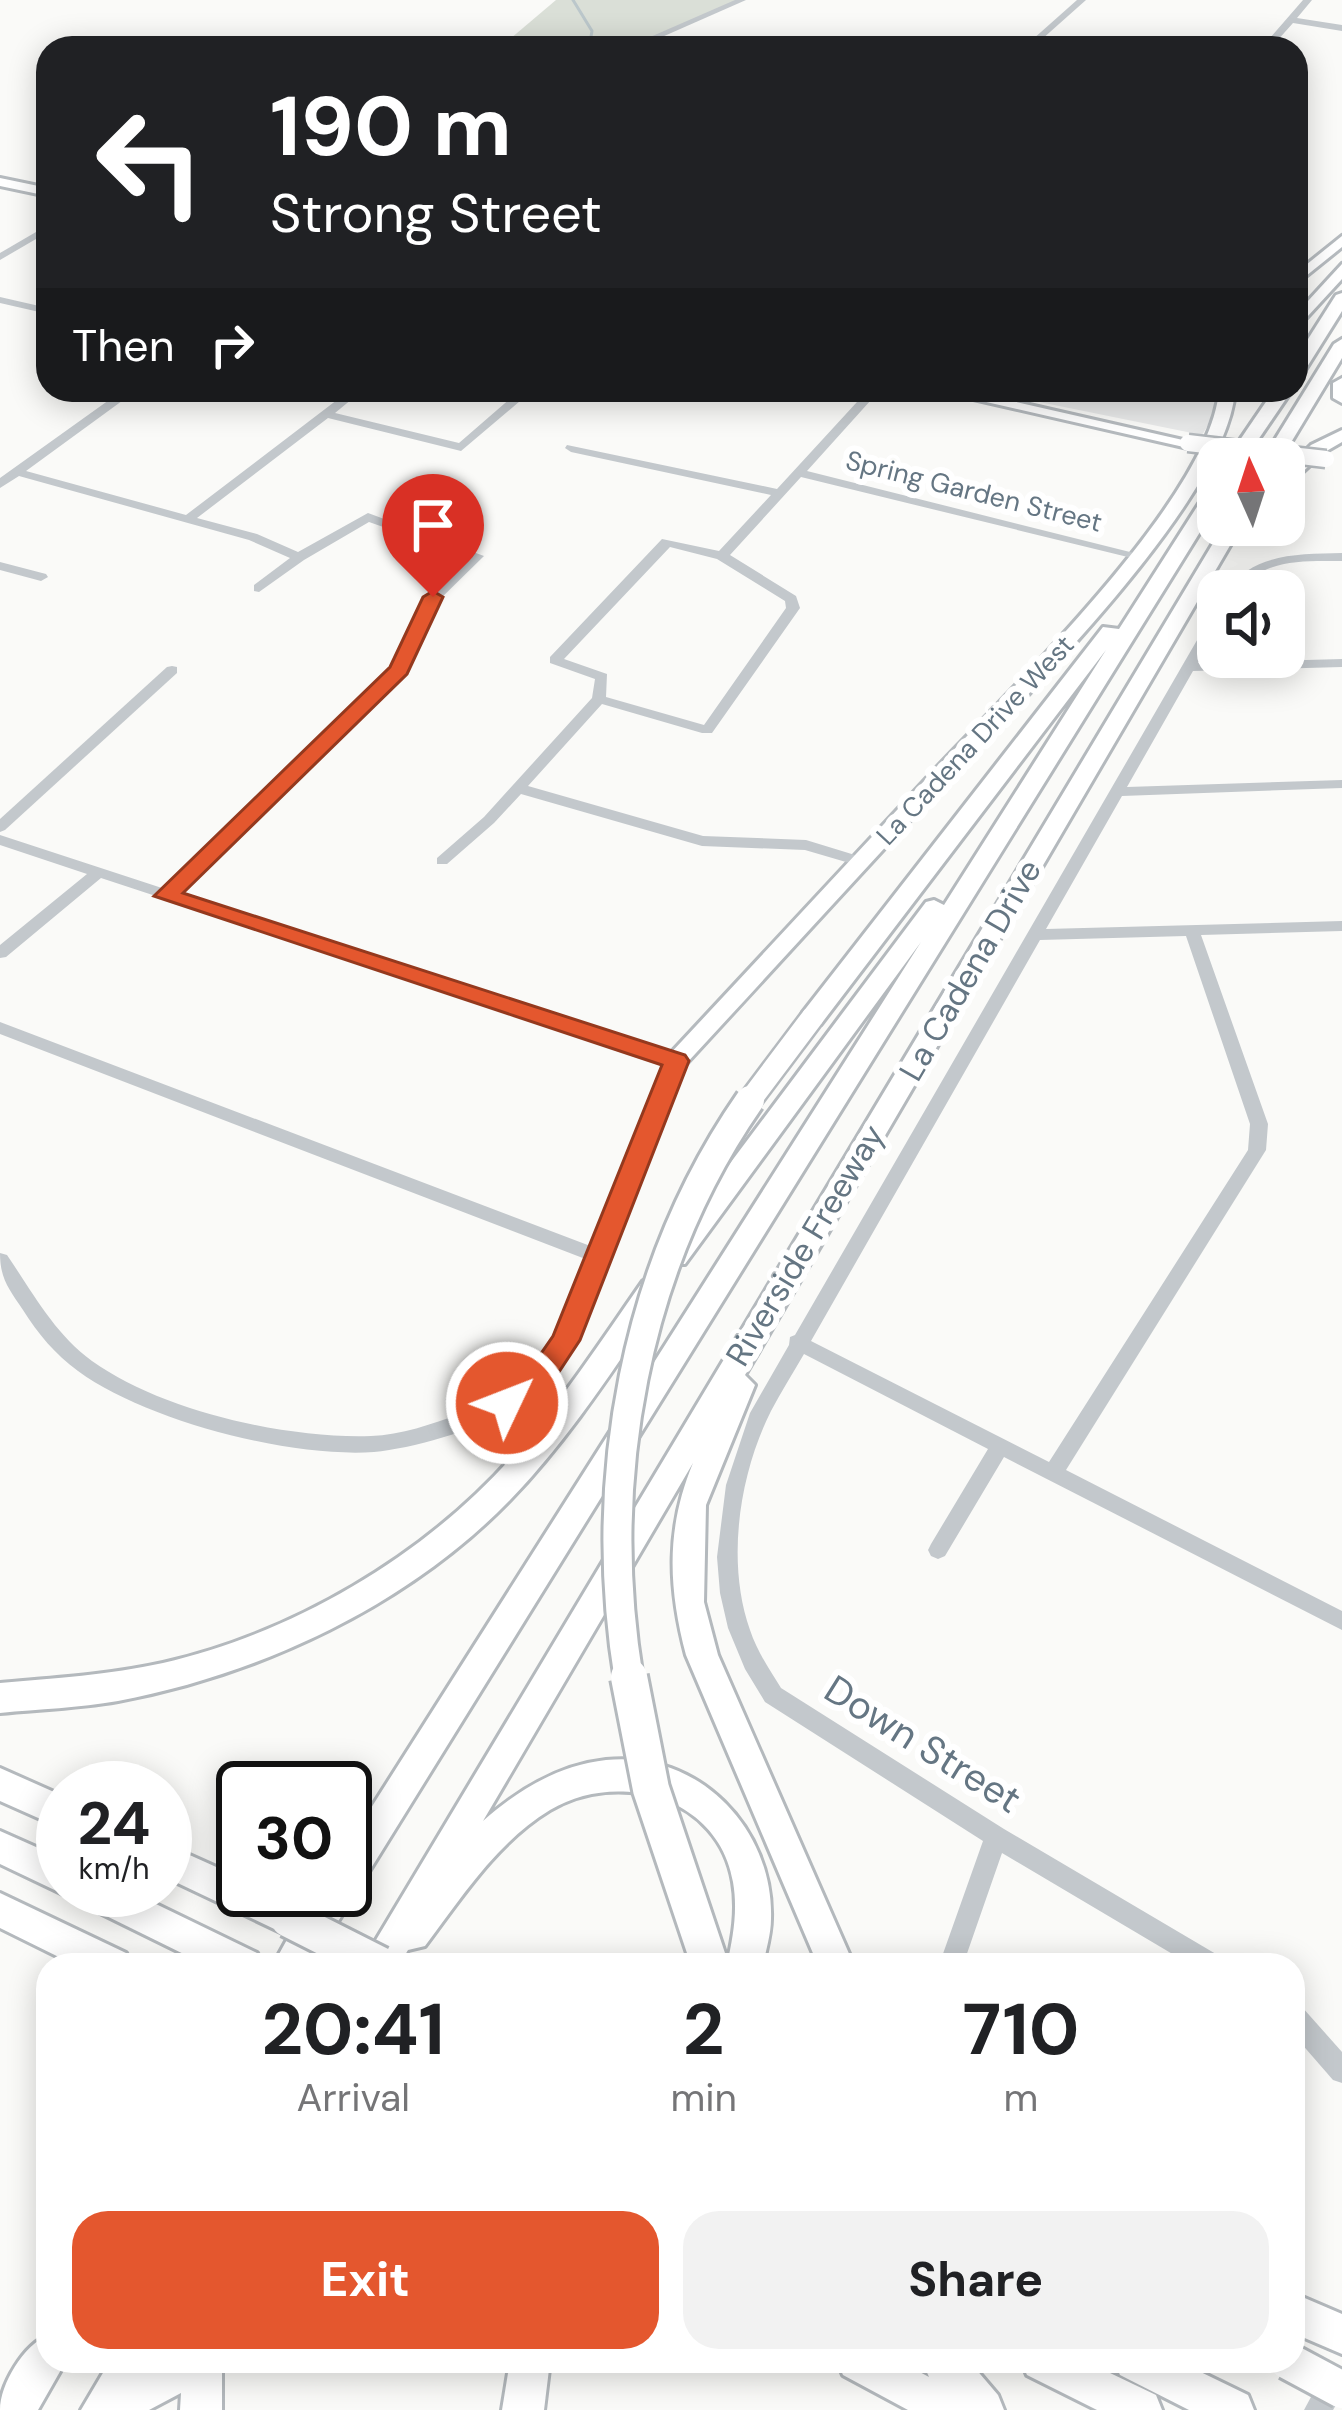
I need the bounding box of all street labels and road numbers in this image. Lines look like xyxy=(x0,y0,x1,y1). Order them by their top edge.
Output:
street label: Spring Garden Street xyxy=(842,442,1106,540)
street label: La Cadena Drive West xyxy=(869,628,1081,852)
street label: La Cadena Drive xyxy=(889,851,1051,1089)
street label: Riverside Freeway xyxy=(716,1116,894,1374)
street label: Down Street xyxy=(815,1663,1031,1825)

